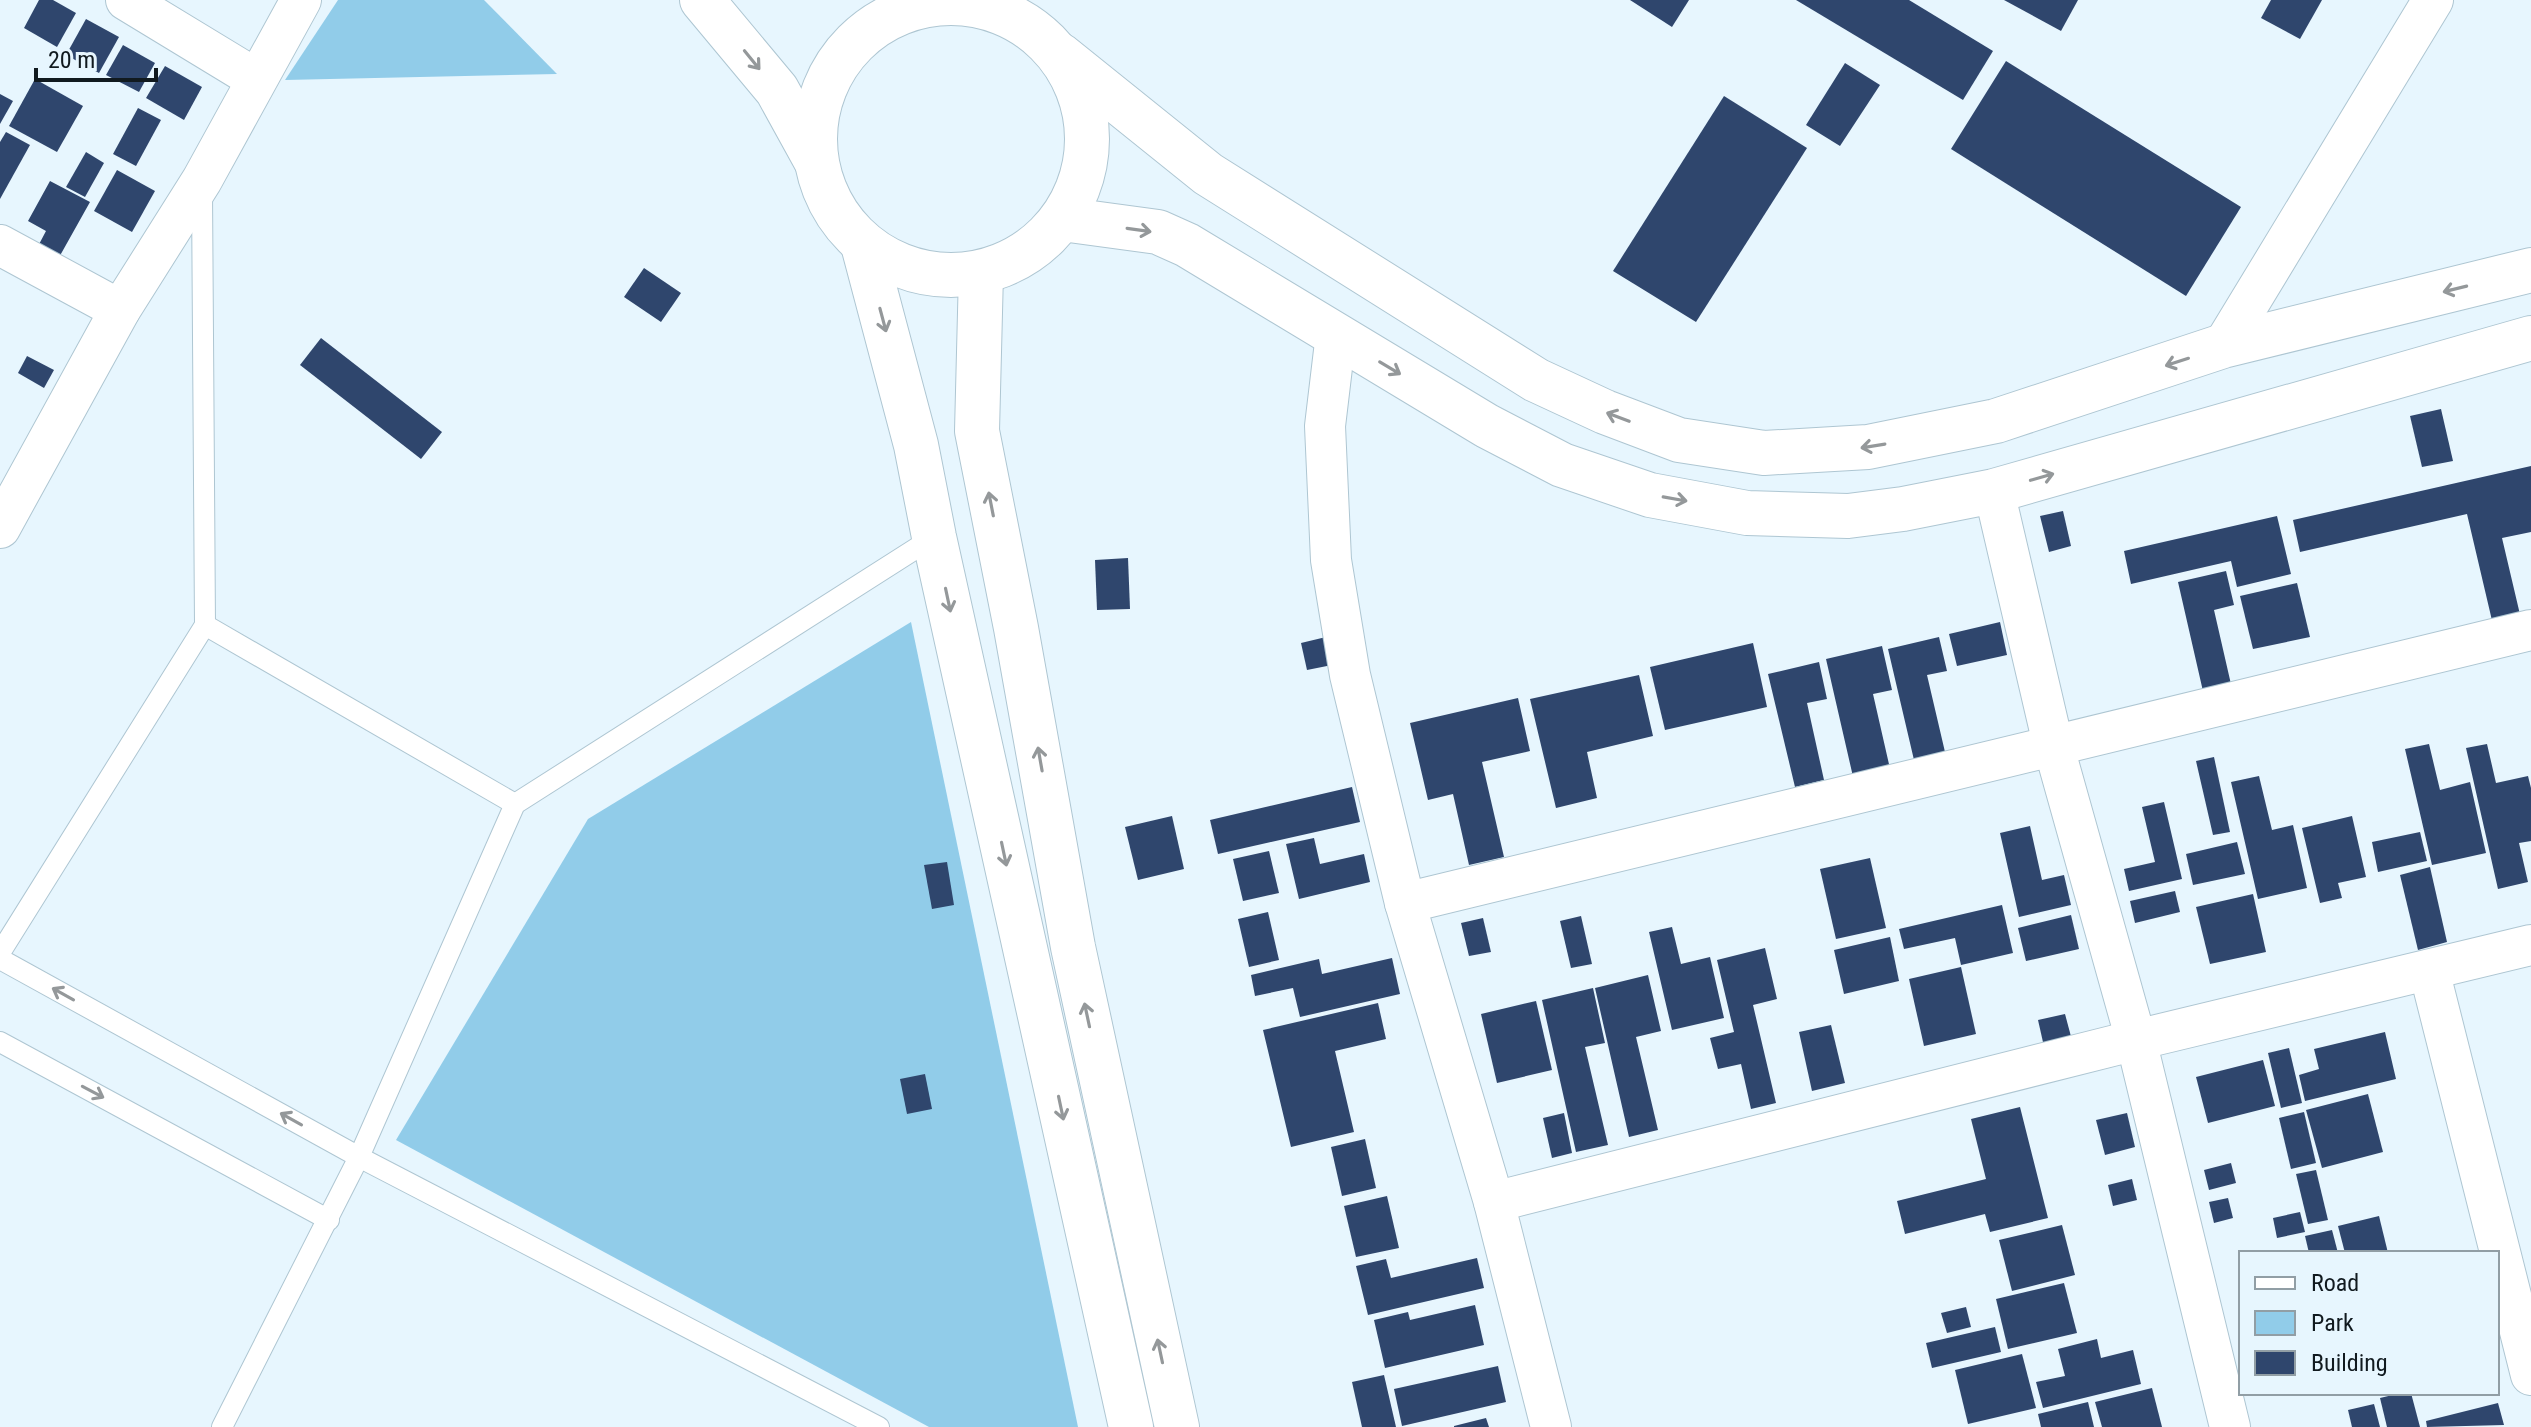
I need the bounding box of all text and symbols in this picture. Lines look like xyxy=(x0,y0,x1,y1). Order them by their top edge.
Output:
scale bar xyxy=(36,32,156,82)
text: 20 m xyxy=(48,46,95,74)
one-way arrow xyxy=(743,49,761,69)
one-way arrow xyxy=(1126,222,1152,237)
one-way arrow xyxy=(2443,282,2469,297)
one-way arrow xyxy=(876,307,891,333)
one-way arrow xyxy=(2165,355,2190,370)
one-way arrow xyxy=(1378,360,1401,376)
one-way arrow xyxy=(1606,409,1631,423)
one-way arrow xyxy=(1861,439,1886,454)
one-way arrow xyxy=(2029,469,2055,484)
one-way arrow xyxy=(983,492,998,517)
one-way arrow xyxy=(1662,493,1688,508)
one-way arrow xyxy=(941,587,956,613)
one-way arrow xyxy=(1031,747,1046,772)
one-way arrow xyxy=(997,841,1012,867)
one-way arrow xyxy=(52,985,76,1001)
one-way arrow xyxy=(1079,1002,1094,1028)
one-way arrow xyxy=(81,1085,105,1101)
one-way arrow xyxy=(1054,1095,1069,1121)
one-way arrow xyxy=(280,1111,303,1127)
legend xyxy=(2239,1251,2499,1395)
text: Road xyxy=(2311,1269,2359,1297)
text: Park xyxy=(2311,1309,2354,1337)
one-way arrow xyxy=(1152,1339,1167,1364)
text: Building xyxy=(2311,1349,2388,1377)

